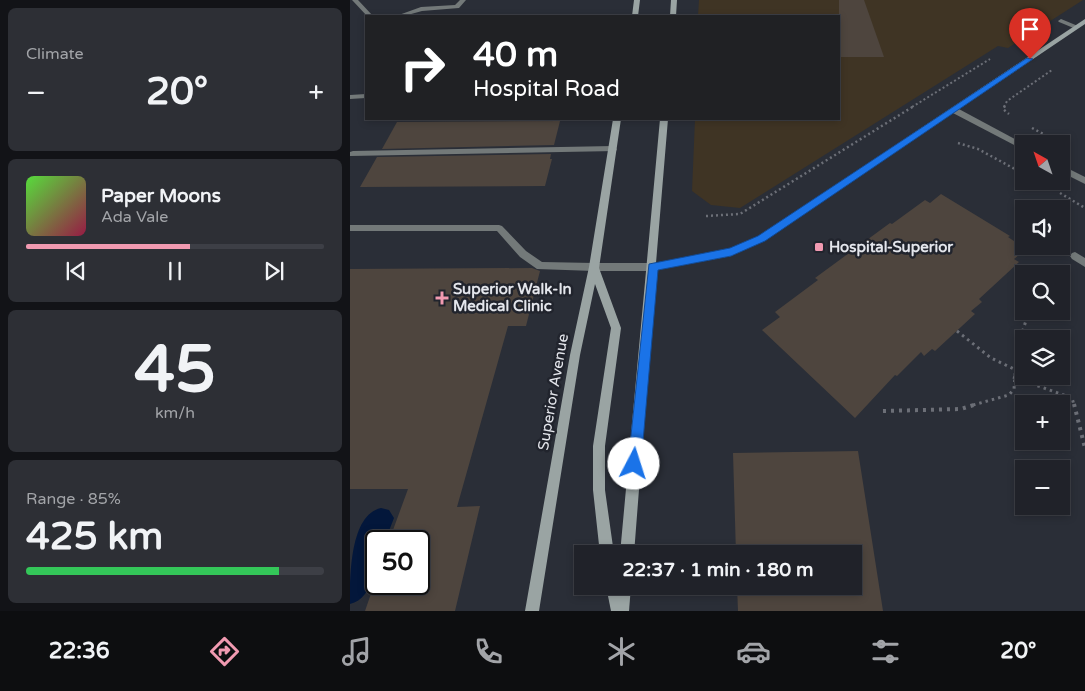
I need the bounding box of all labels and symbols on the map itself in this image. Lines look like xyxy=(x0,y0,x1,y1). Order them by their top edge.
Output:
pin xyxy=(1009,8,1051,59)
north arrow xyxy=(1015,135,1070,190)
place label: Hospital-Superior xyxy=(829,238,953,257)
marker: Hospital-Superior xyxy=(813,241,825,253)
place label: Superior Walk-In Medical Clinic xyxy=(453,280,572,315)
marker: Superior Walk-In Medical Clinic xyxy=(435,291,449,305)
street label: Superior Avenue xyxy=(534,332,572,452)
position arrow xyxy=(607,437,659,489)
speed limit sign: 50 xyxy=(365,530,430,595)

